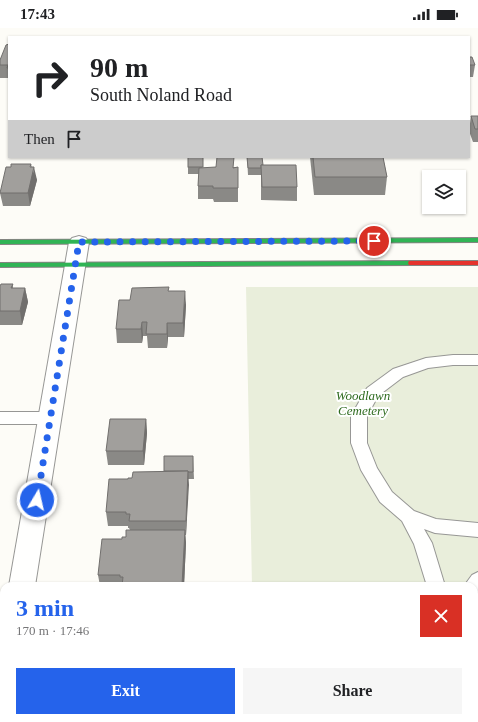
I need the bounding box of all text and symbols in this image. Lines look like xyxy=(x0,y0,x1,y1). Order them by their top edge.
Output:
text: 17:43 xyxy=(20,6,55,22)
icon: right xyxy=(24,52,76,104)
text: 90 m xyxy=(90,52,148,83)
text: South Noland Road xyxy=(90,85,232,105)
icon: arrive xyxy=(63,128,85,150)
text: Then xyxy=(24,131,55,147)
map controls xyxy=(422,170,466,214)
button: layers xyxy=(422,170,466,214)
pin xyxy=(357,224,391,258)
icon: arrive xyxy=(363,230,385,252)
park label: Woodlawn Cemetery xyxy=(336,388,390,418)
position arrow xyxy=(16,479,58,521)
text: 3 min xyxy=(16,595,74,621)
button: close xyxy=(420,595,462,637)
text: 170 m · 17:46 xyxy=(16,623,89,638)
button: Exit xyxy=(16,668,235,714)
button: Share xyxy=(243,668,462,714)

